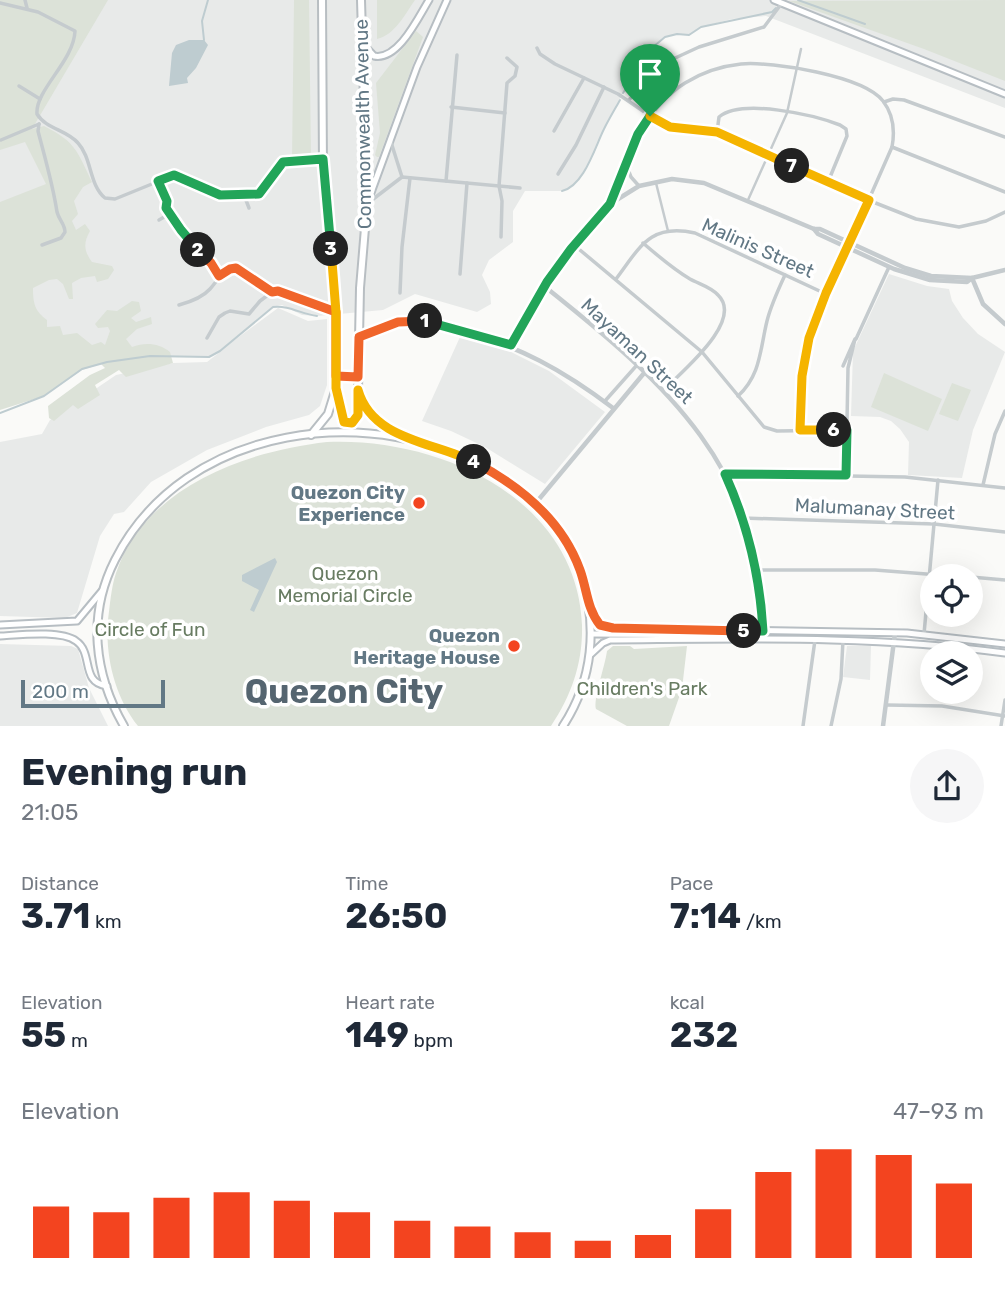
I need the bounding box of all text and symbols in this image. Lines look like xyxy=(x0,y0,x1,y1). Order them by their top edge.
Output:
street label: Commonwealth Avenue xyxy=(350,19,376,229)
pin xyxy=(620,44,680,116)
icon: arrive xyxy=(631,55,669,93)
pin: 7 xyxy=(774,148,810,184)
text: 7 xyxy=(786,154,797,177)
street label: Malinis Street xyxy=(698,213,818,283)
pin: 2 xyxy=(180,232,216,268)
pin: 3 xyxy=(314,232,348,266)
text: 3 xyxy=(324,237,337,260)
text: 2 xyxy=(191,238,204,261)
street label: Mayaman Street xyxy=(576,293,698,409)
pin: 1 xyxy=(408,304,442,338)
text: 1 xyxy=(420,309,429,332)
pin: 6 xyxy=(816,412,852,448)
text: 6 xyxy=(827,418,840,441)
pin: 4 xyxy=(456,444,491,480)
text: 4 xyxy=(467,450,480,473)
place label: Quezon City Experience xyxy=(291,481,406,526)
street label: Malumanay Street xyxy=(794,493,956,525)
marker: Quezon City Experience xyxy=(411,495,427,511)
park label: Quezon Memorial Circle xyxy=(277,562,413,607)
map controls xyxy=(920,564,983,704)
button: locate xyxy=(920,564,983,627)
pin: 5 xyxy=(726,614,762,648)
park label: Circle of Fun xyxy=(95,618,205,641)
text: 5 xyxy=(737,619,750,642)
place label: Quezon Heritage House xyxy=(353,624,500,669)
marker: Quezon Heritage House xyxy=(506,638,522,654)
button: layers xyxy=(920,641,983,704)
district label: Quezon City xyxy=(245,672,443,711)
scale bar xyxy=(21,677,164,709)
park label: Children's Park xyxy=(577,677,708,700)
text: 200 m xyxy=(32,680,89,703)
text: Evening run xyxy=(21,749,247,795)
button: share xyxy=(910,749,984,823)
text: 21:05 xyxy=(21,798,79,826)
text: Distance xyxy=(21,872,99,895)
text: Time xyxy=(345,872,388,895)
text: Pace xyxy=(670,872,713,895)
text: 3.71 xyxy=(21,895,90,937)
text: 26:50 xyxy=(345,895,448,937)
text: 7:14 xyxy=(670,895,741,937)
text: km xyxy=(90,910,122,933)
text: /km xyxy=(741,910,782,933)
text: Elevation xyxy=(21,991,102,1014)
text: Heart rate xyxy=(345,991,435,1014)
text: kcal xyxy=(670,991,705,1014)
text: 55 xyxy=(21,1014,66,1056)
text: 149 xyxy=(345,1014,409,1056)
text: 232 xyxy=(670,1014,738,1056)
text: m xyxy=(66,1029,88,1052)
text: bpm xyxy=(409,1029,453,1052)
text: Elevation xyxy=(21,1097,120,1125)
text: 47–93 m xyxy=(893,1097,984,1125)

